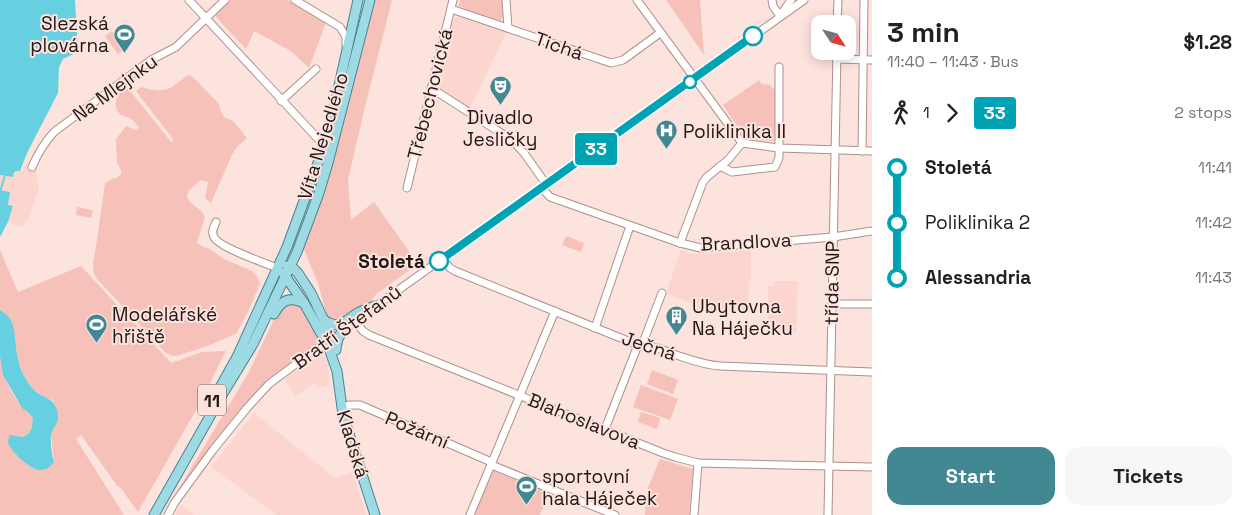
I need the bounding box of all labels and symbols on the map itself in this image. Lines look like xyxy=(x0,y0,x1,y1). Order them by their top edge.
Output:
place label: Slezská plovárna xyxy=(30,11,109,58)
north arrow xyxy=(811,15,856,60)
sports icon: Slezská plovárna xyxy=(113,22,137,53)
street label: Třebechovická xyxy=(402,26,458,162)
street label: Tichá xyxy=(531,26,587,66)
unlabelled marker xyxy=(743,26,763,46)
street label: Na Mlejnku xyxy=(68,49,162,127)
street label: Víta Nejedlého xyxy=(292,69,354,203)
theatre icon: Divadlo Jesličky xyxy=(488,74,512,105)
unlabelled marker xyxy=(683,75,697,89)
place label: Divadlo Jesličky xyxy=(463,105,537,152)
hospital icon: Poliklinika II xyxy=(655,119,679,150)
place label: Poliklinika II xyxy=(683,119,786,144)
line badge: 33 xyxy=(574,133,618,165)
street label: Brandlova xyxy=(700,227,792,257)
street label: třída SNP xyxy=(819,241,845,325)
place label: Stoletá xyxy=(358,249,425,274)
marker: Stoletá xyxy=(429,251,449,271)
street label: Bratří Štefanů xyxy=(288,279,406,375)
place label: Ubytovna Na Háječku xyxy=(692,294,793,341)
place label: Modelářské hřiště xyxy=(112,302,217,349)
building icon: Ubytovna Na Háječku xyxy=(664,305,688,336)
sports icon: Modelářské hřiště xyxy=(84,313,108,344)
street label: Ječná xyxy=(619,325,680,367)
road number: 11 xyxy=(198,384,226,416)
street label: Blahoslavova xyxy=(524,387,644,455)
street label: Požární xyxy=(381,405,453,455)
street label: Kladská xyxy=(331,407,375,481)
place label: sportovní hala Háječek xyxy=(542,464,657,511)
sports icon: sportovní hala Háječek xyxy=(514,475,538,506)

